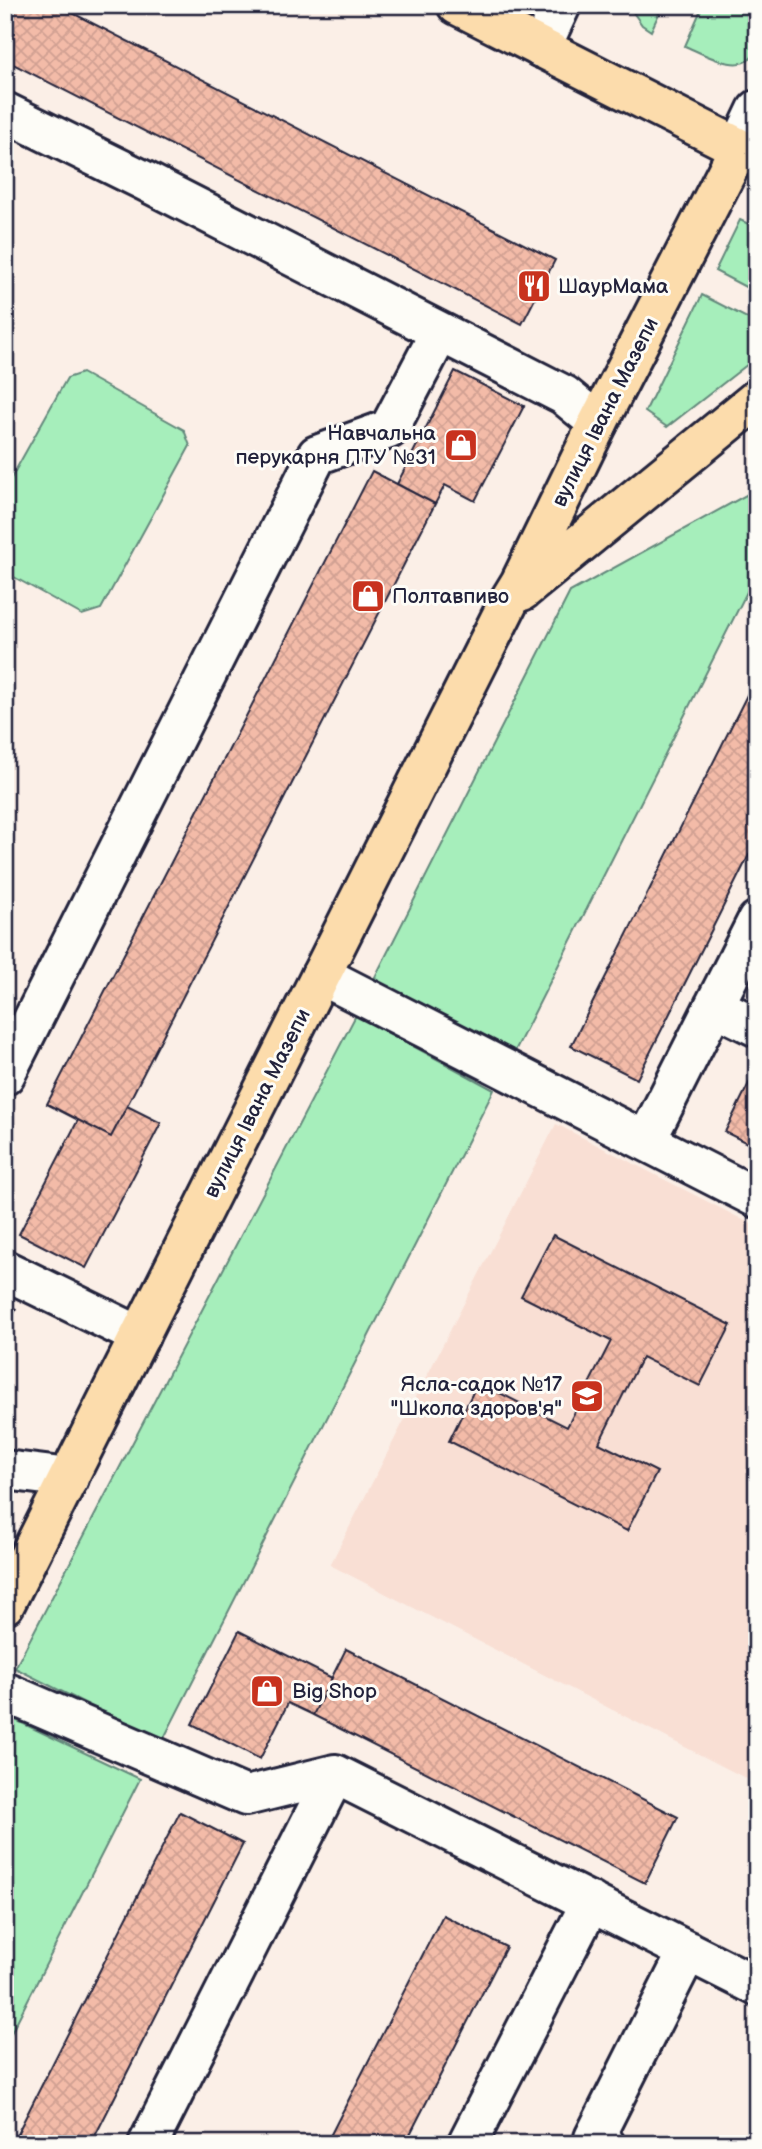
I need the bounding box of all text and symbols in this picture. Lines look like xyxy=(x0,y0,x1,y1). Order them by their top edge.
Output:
restaurant icon: ШаурМама xyxy=(515,267,553,305)
place label: ШаурМама xyxy=(558,274,669,299)
street label: вулиця Івана Мазепи xyxy=(547,313,664,511)
place label: Навчальна перукарня ПТУ №31 xyxy=(235,421,437,470)
shop icon: Навчальна перукарня ПТУ №31 xyxy=(442,426,480,464)
shop icon: Полтавпиво xyxy=(349,577,387,615)
place label: Полтавпиво xyxy=(392,584,509,609)
street label: вулиця Івана Мазепи xyxy=(199,1004,316,1202)
place label: Ясла-садок №17 "Школа здоров'я" xyxy=(390,1372,563,1421)
school or university icon: Ясла-садок №17 "Школа здоров'я" xyxy=(568,1377,606,1415)
shop icon: Big Shop xyxy=(248,1672,286,1710)
place label: Big Shop xyxy=(292,1679,377,1704)

